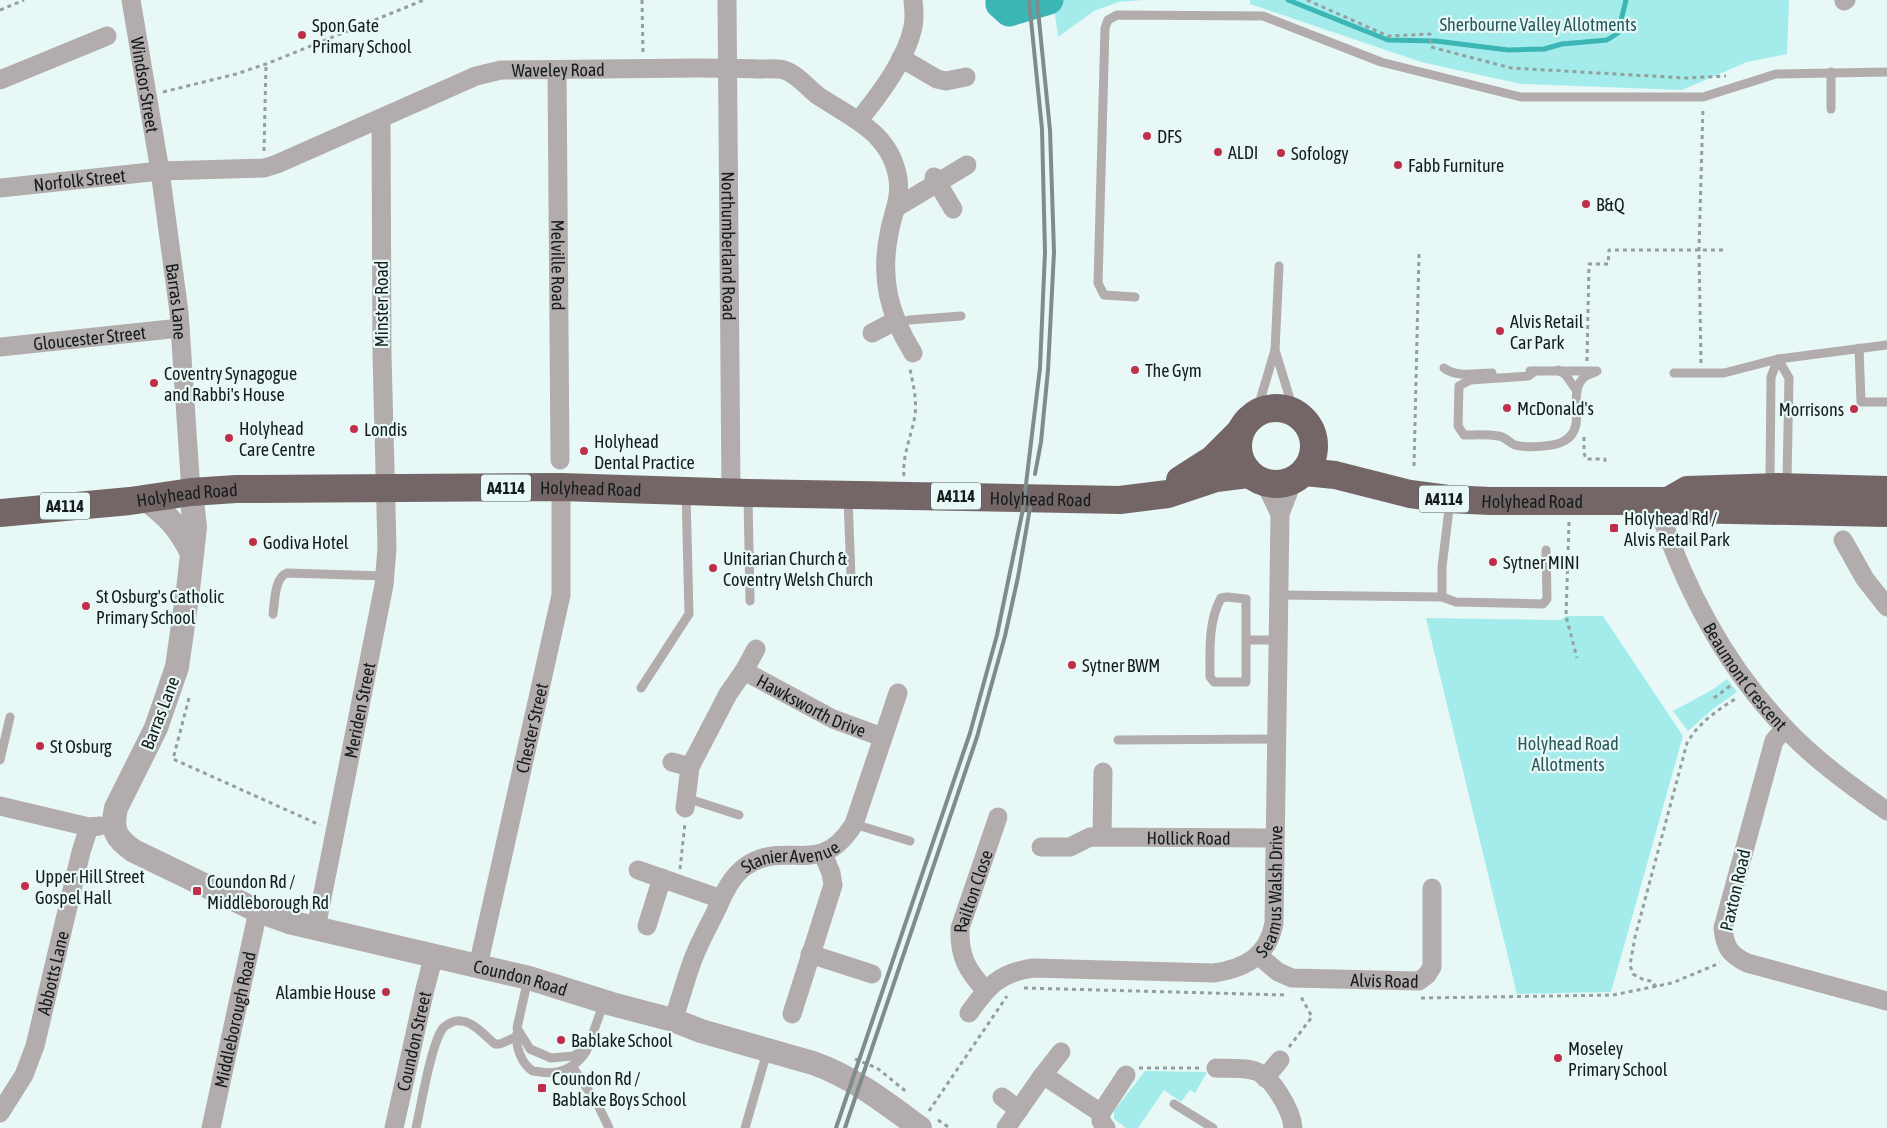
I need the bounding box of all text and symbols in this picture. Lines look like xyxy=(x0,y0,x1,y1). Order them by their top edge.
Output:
park label: Sherbourne Valley Allotments xyxy=(1439,14,1637,35)
place label: Spon Gate Primary School xyxy=(312,15,412,57)
marker: Spon Gate Primary School xyxy=(296,29,308,41)
street label: Windsor Street xyxy=(127,35,164,134)
street label: Waveley Road xyxy=(511,58,605,80)
place label: DFS xyxy=(1157,126,1182,147)
marker: DFS xyxy=(1141,130,1153,142)
place label: ALDI xyxy=(1228,142,1258,163)
place label: Sofology xyxy=(1291,143,1349,164)
marker: ALDI xyxy=(1212,146,1224,158)
marker: Sofology xyxy=(1275,147,1287,159)
place label: Fabb Furniture xyxy=(1408,155,1504,176)
marker: Fabb Furniture xyxy=(1392,159,1404,171)
street label: Norfolk Street xyxy=(33,164,127,195)
street label: Northumberland Road xyxy=(718,171,740,321)
place label: B&Q xyxy=(1596,194,1625,215)
marker: B&Q xyxy=(1580,198,1592,210)
street label: Melville Road xyxy=(548,220,569,310)
street label: Minster Road xyxy=(371,261,392,347)
street label: Barras Lane xyxy=(162,262,191,340)
place label: Alvis Retail Car Park xyxy=(1510,311,1584,353)
street label: Gloucester Street xyxy=(32,321,147,354)
marker: Alvis Retail Car Park xyxy=(1494,325,1506,337)
place label: The Gym xyxy=(1145,360,1202,381)
place label: Coventry Synagogue and Rabbi's House xyxy=(164,363,297,405)
marker: The Gym xyxy=(1129,364,1141,376)
marker: Coventry Synagogue and Rabbi's House xyxy=(148,377,160,389)
place label: McDonald's xyxy=(1517,398,1594,419)
place label: Morrisons xyxy=(1779,399,1844,420)
marker: McDonald's xyxy=(1501,402,1513,414)
marker: Morrisons xyxy=(1848,403,1860,415)
place label: Holyhead Care Centre xyxy=(239,418,315,460)
place label: Londis xyxy=(364,419,407,440)
marker: Londis xyxy=(348,423,360,435)
place label: Holyhead Dental Practice xyxy=(594,431,695,473)
marker: Holyhead Care Centre xyxy=(223,432,235,444)
marker: Holyhead Dental Practice xyxy=(578,445,590,457)
road number: A4114 xyxy=(481,474,531,502)
street label: Holyhead Road xyxy=(540,476,642,500)
street label: Holyhead Road xyxy=(135,478,238,510)
road number: A4114 xyxy=(931,482,981,510)
road number: A4114 xyxy=(1419,486,1469,512)
street label: Holyhead Road xyxy=(990,487,1092,510)
street label: Holyhead Road xyxy=(1481,490,1583,512)
road number: A4114 xyxy=(40,492,90,520)
place label: Holyhead Rd / Alvis Retail Park xyxy=(1624,508,1730,550)
marker: Holyhead Rd / Alvis Retail Park xyxy=(1608,522,1620,534)
place label: Godiva Hotel xyxy=(263,532,349,553)
marker: Godiva Hotel xyxy=(247,536,259,548)
place label: Unitarian Church & Coventry Welsh Church xyxy=(723,548,873,590)
place label: Sytner MINI xyxy=(1503,552,1580,573)
marker: Sytner MINI xyxy=(1487,556,1499,568)
marker: Unitarian Church & Coventry Welsh Church xyxy=(707,562,719,574)
place label: St Osburg's Catholic Primary School xyxy=(96,586,224,628)
marker: St Osburg's Catholic Primary School xyxy=(80,600,92,612)
street label: Beaumont Crescent xyxy=(1699,619,1792,734)
place label: Sytner BWM xyxy=(1082,655,1160,676)
marker: Sytner BWM xyxy=(1066,659,1078,671)
street label: Meriden Street xyxy=(339,661,379,760)
street label: Hawksworth Drive xyxy=(753,669,869,741)
street label: Barras Lane xyxy=(136,673,184,753)
street label: Chester Street xyxy=(511,681,552,775)
park label: Holyhead Road Allotments xyxy=(1517,733,1619,775)
place label: St Osburg xyxy=(50,736,112,757)
marker: St Osburg xyxy=(34,740,46,752)
street label: Seamus Walsh Drive xyxy=(1251,825,1286,961)
street label: Hollick Road xyxy=(1147,827,1231,848)
street label: Stanier Avenue xyxy=(737,836,843,877)
street label: Railton Close xyxy=(949,847,996,933)
street label: Paxton Road xyxy=(1715,847,1755,933)
place label: Upper Hill Street Gospel Hall xyxy=(35,866,145,908)
place label: Coundon Rd / Middleborough Rd xyxy=(207,871,329,913)
marker: Upper Hill Street Gospel Hall xyxy=(19,880,31,892)
marker: Coundon Rd / Middleborough Rd xyxy=(191,885,203,897)
street label: Abbotts Lane xyxy=(32,929,72,1017)
street label: Middleborough Road xyxy=(210,949,259,1090)
street label: Coundon Road xyxy=(471,955,570,1000)
street label: Alvis Road xyxy=(1350,969,1419,991)
place label: Alambie House xyxy=(276,982,376,1003)
marker: Alambie House xyxy=(380,986,392,998)
street label: Coundon Street xyxy=(392,989,435,1093)
place label: Bablake School xyxy=(571,1030,673,1051)
marker: Bablake School xyxy=(555,1034,567,1046)
place label: Moseley Primary School xyxy=(1568,1038,1668,1080)
marker: Moseley Primary School xyxy=(1552,1052,1564,1064)
place label: Coundon Rd / Bablake Boys School xyxy=(552,1068,687,1110)
marker: Coundon Rd / Bablake Boys School xyxy=(536,1082,548,1094)

